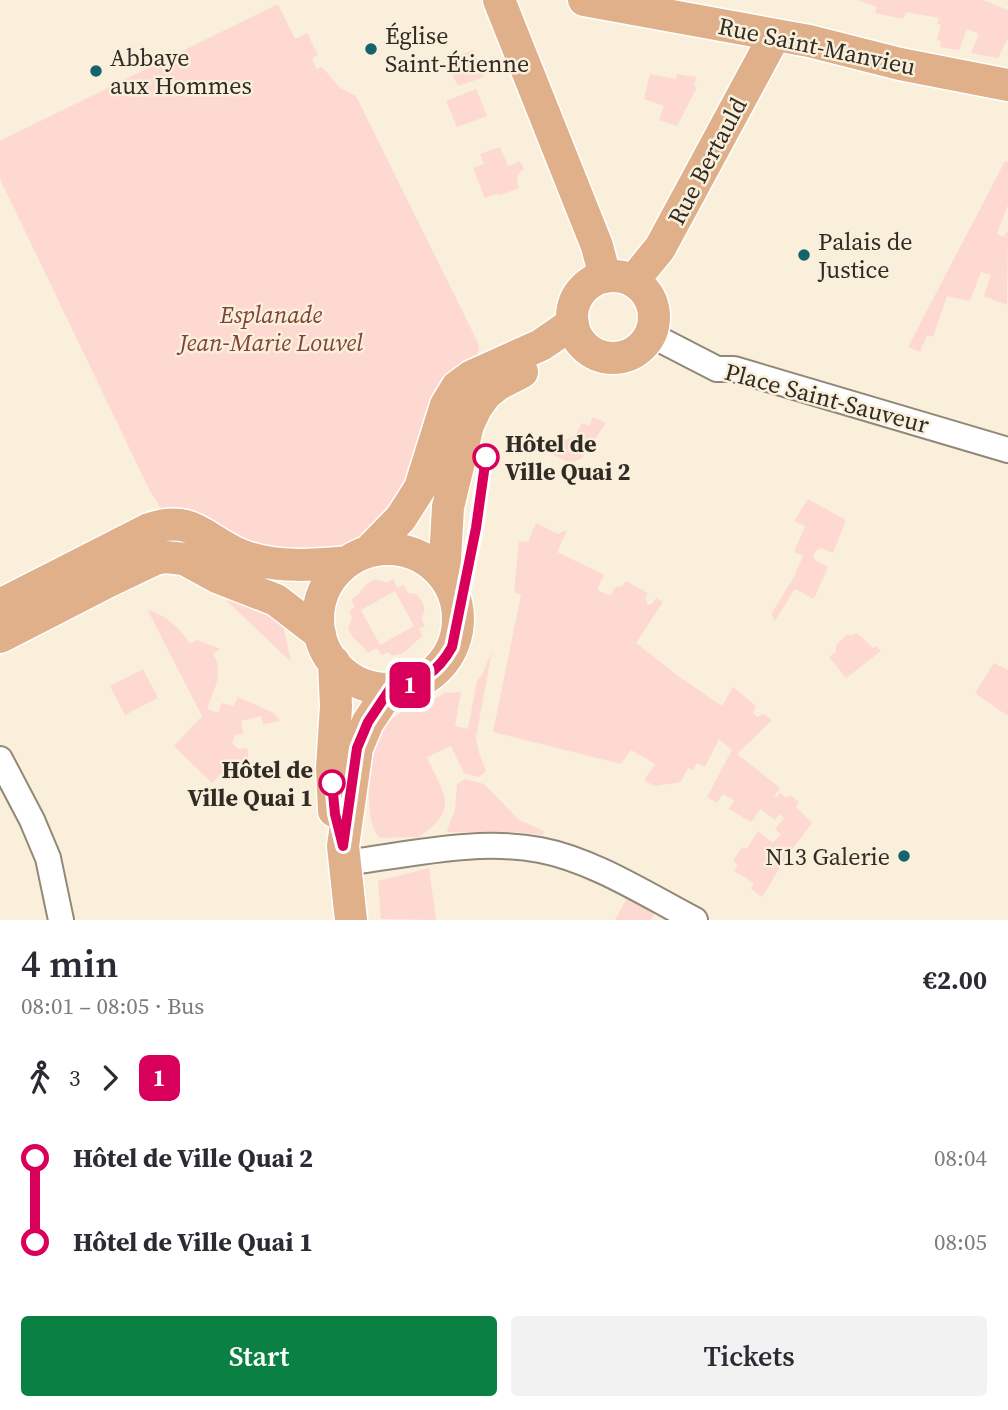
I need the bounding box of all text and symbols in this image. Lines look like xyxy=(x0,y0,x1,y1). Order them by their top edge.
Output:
street label: Rue Saint-Manvieu xyxy=(715,9,919,83)
place label: Église Saint-Étienne xyxy=(385,19,529,80)
place label: Abbaye aux Hommes xyxy=(110,41,252,102)
marker: Église Saint-Étienne xyxy=(363,41,379,57)
marker: Abbaye aux Hommes xyxy=(88,63,104,79)
street label: Rue Bertauld xyxy=(660,91,755,230)
place label: Palais de Justice xyxy=(817,225,913,286)
marker: Palais de Justice xyxy=(796,247,812,263)
park label: Esplanade Jean-Marie Louvel xyxy=(176,298,363,359)
street label: Place Saint-Sauveur xyxy=(721,355,933,441)
place label: Hôtel de Ville Quai 2 xyxy=(505,427,631,488)
marker: Hôtel de Ville Quai 2 xyxy=(473,444,499,470)
line badge: 1 xyxy=(387,662,433,708)
text: 1 xyxy=(403,668,417,701)
place label: Hôtel de Ville Quai 1 xyxy=(187,753,313,814)
marker: Hôtel de Ville Quai 1 xyxy=(319,770,345,796)
place label: N13 Galerie xyxy=(765,840,890,873)
marker: N13 Galerie xyxy=(896,848,912,864)
text: 4 min xyxy=(21,938,119,990)
text: €2.00 xyxy=(923,962,987,998)
text: 08:01 – 08:05 · Bus xyxy=(21,990,204,1022)
icon: walk xyxy=(21,1059,59,1097)
icon: forward xyxy=(91,1059,129,1097)
text: 1 xyxy=(153,1061,166,1094)
text: 3 xyxy=(69,1062,81,1094)
text: Hôtel de Ville Quai 2 xyxy=(73,1140,313,1176)
text: 08:04 xyxy=(934,1142,987,1174)
text: Hôtel de Ville Quai 1 xyxy=(73,1224,313,1260)
text: 08:05 xyxy=(934,1226,987,1258)
button: Start xyxy=(21,1316,497,1396)
button: Tickets xyxy=(511,1316,987,1396)

